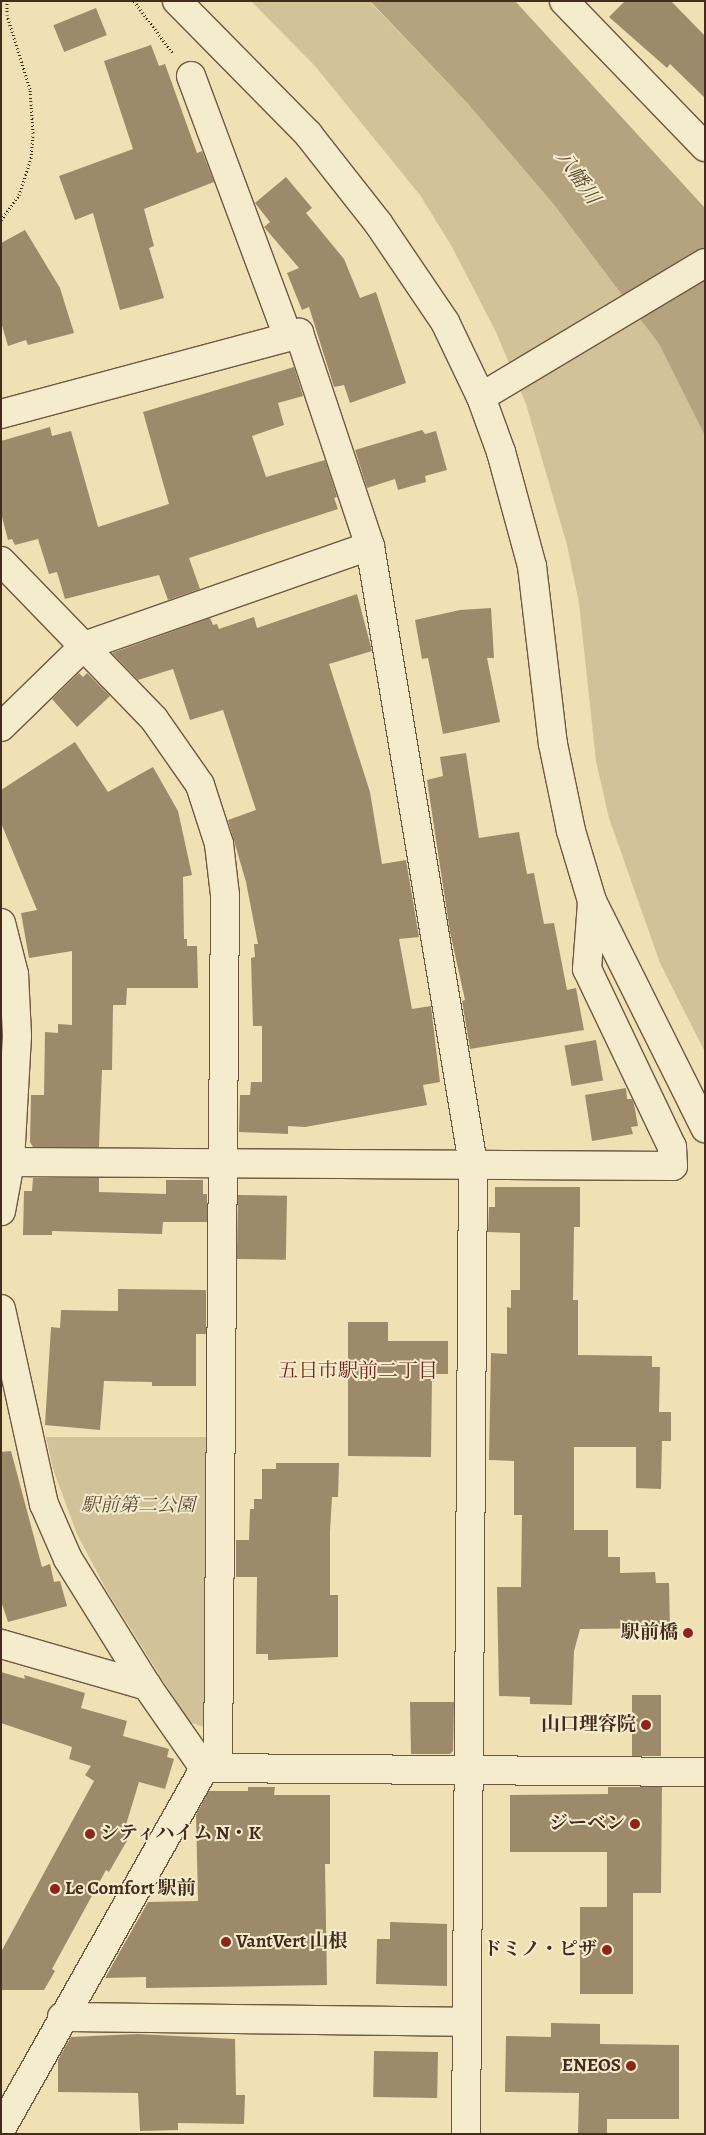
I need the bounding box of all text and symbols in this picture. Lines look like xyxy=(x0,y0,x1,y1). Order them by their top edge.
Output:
water label: 八幡川 xyxy=(551,146,605,208)
district label: 五日市駅前二丁目 xyxy=(278,1358,438,1382)
park label: 駅前第二公園 xyxy=(81,1495,195,1517)
place label: 駅前橋 xyxy=(621,1622,678,1644)
marker: 駅前橋 xyxy=(682,1627,694,1639)
place label: 山口理容院 xyxy=(541,1714,636,1736)
marker: 山口理容院 xyxy=(640,1719,652,1731)
place label: ジーベン xyxy=(549,1813,625,1835)
marker: ジーベン xyxy=(629,1818,641,1830)
place label: シティハイム N・K xyxy=(100,1823,263,1845)
marker: シティハイム N・K xyxy=(84,1828,96,1840)
place label: Le Comfort 駅前 xyxy=(65,1878,196,1900)
marker: Le Comfort 駅前 xyxy=(49,1883,61,1895)
place label: VantVert 山根 xyxy=(236,1931,347,1953)
marker: VantVert 山根 xyxy=(220,1936,232,1948)
place label: ドミノ・ピザ xyxy=(483,1939,597,1961)
marker: ドミノ・ピザ xyxy=(601,1944,613,1956)
place label: ENEOS xyxy=(562,2055,621,2077)
marker: ENEOS xyxy=(625,2060,637,2072)

